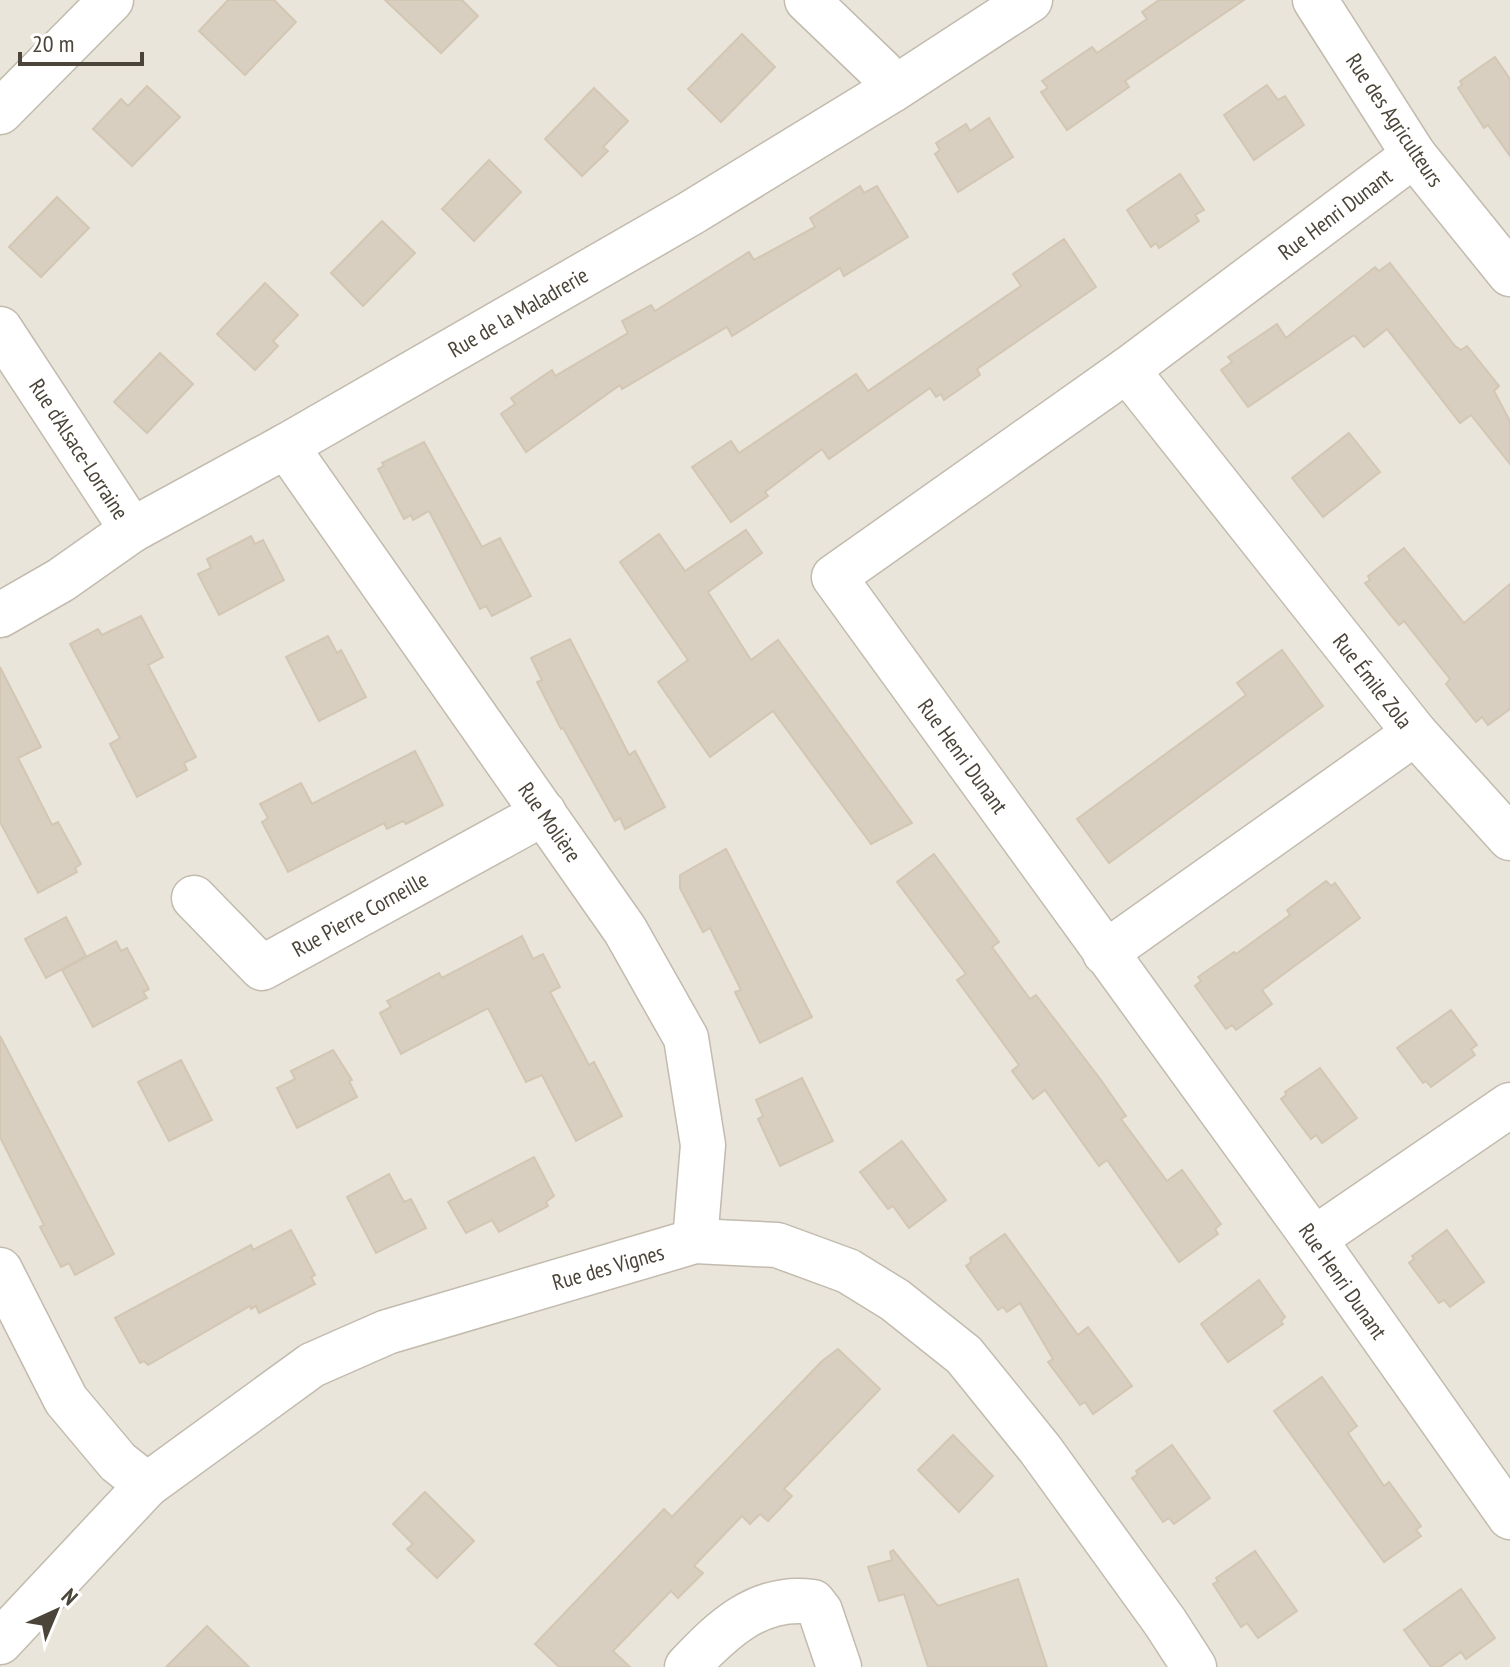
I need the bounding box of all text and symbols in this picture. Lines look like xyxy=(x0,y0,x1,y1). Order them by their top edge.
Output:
scale bar xyxy=(20,16,142,66)
text: 20 m xyxy=(32,28,74,59)
street label: Rue des Agriculteurs xyxy=(1340,48,1450,192)
street label: Rue Henri Dunant xyxy=(1273,162,1397,266)
street label: Rue de la Maladrerie xyxy=(443,261,593,363)
street label: Rue d'Alsace-Lorraine xyxy=(23,373,135,525)
street label: Rue Émile Zola xyxy=(1327,628,1419,734)
street label: Rue Henri Dunant xyxy=(912,693,1014,819)
street label: Rue Molière xyxy=(512,777,588,867)
street label: Rue Pierre Corneille xyxy=(287,865,433,963)
street label: Rue Henri Dunant xyxy=(1293,1218,1393,1344)
street label: Rue des Vignes xyxy=(549,1238,667,1296)
north arrow xyxy=(16,1571,96,1651)
text: N xyxy=(56,1582,84,1611)

